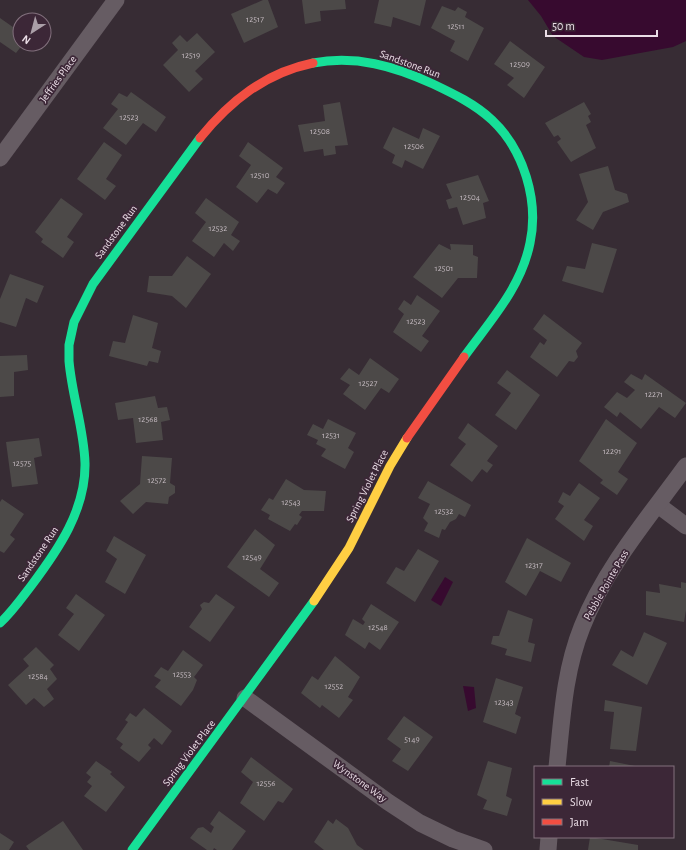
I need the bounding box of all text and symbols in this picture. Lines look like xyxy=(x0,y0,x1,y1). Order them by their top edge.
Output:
north arrow xyxy=(12,12,52,52)
scale bar xyxy=(546,12,657,38)
house number: 12517 xyxy=(246,15,264,24)
text: 50 m xyxy=(552,20,575,32)
house number: 12511 xyxy=(447,22,465,31)
text: N xyxy=(20,33,33,46)
street label: Sandstone Run xyxy=(378,48,442,80)
house number: 12519 xyxy=(182,51,200,60)
street label: Jeffries Place xyxy=(37,54,79,104)
house number: 12509 xyxy=(510,60,530,69)
house number: 12523 xyxy=(120,113,139,122)
house number: 12508 xyxy=(310,127,330,136)
house number: 12506 xyxy=(404,142,424,151)
house number: 12510 xyxy=(251,171,270,180)
house number: 12504 xyxy=(460,193,481,202)
street label: Sandstone Run xyxy=(93,203,139,261)
house number: 12532 xyxy=(209,224,227,233)
house number: 12501 xyxy=(435,264,453,273)
house number: 12523 xyxy=(407,317,426,326)
house number: 12527 xyxy=(359,379,378,388)
house number: 12271 xyxy=(645,390,663,399)
house number: 12568 xyxy=(138,415,158,424)
house number: 12531 xyxy=(322,431,340,440)
house number: 12291 xyxy=(603,447,621,456)
street label: Spring Violet Place xyxy=(344,448,390,524)
house number: 12575 xyxy=(13,459,31,468)
house number: 12572 xyxy=(148,476,166,485)
house number: 12543 xyxy=(282,498,301,507)
house number: 12532 xyxy=(435,507,453,516)
street label: Sandstone Run xyxy=(16,525,60,583)
street label: Pebble Pointe Pass xyxy=(581,548,631,622)
house number: 12549 xyxy=(242,553,262,562)
house number: 12317 xyxy=(525,561,543,570)
house number: 12548 xyxy=(368,623,388,632)
house number: 12553 xyxy=(173,670,191,679)
house number: 12584 xyxy=(28,672,48,681)
house number: 12552 xyxy=(325,682,343,691)
house number: 12343 xyxy=(495,698,514,707)
street label: Spring Violet Place xyxy=(161,718,217,788)
house number: 5149 xyxy=(404,735,420,744)
street label: Wynstone Way xyxy=(331,758,389,804)
legend xyxy=(534,766,674,838)
text: Fast xyxy=(570,776,589,788)
house number: 12556 xyxy=(257,779,275,788)
text: Slow xyxy=(570,796,592,808)
text: Jam xyxy=(570,816,589,828)

